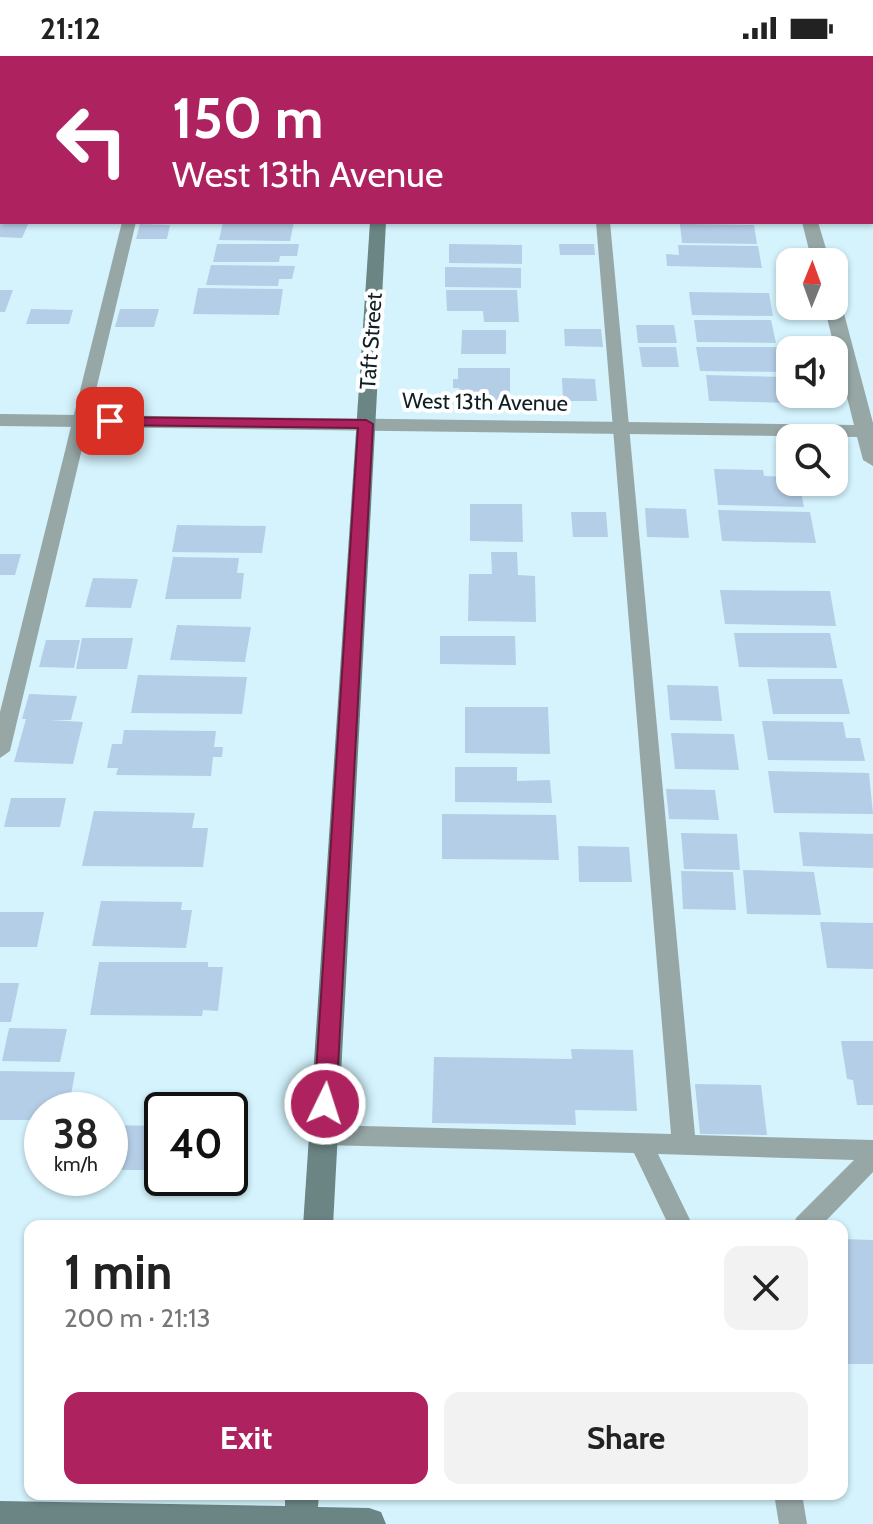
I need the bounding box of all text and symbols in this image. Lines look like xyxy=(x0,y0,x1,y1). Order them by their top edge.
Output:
text: 21:12 xyxy=(40,10,101,47)
text: 150 m xyxy=(172,84,324,152)
icon: left xyxy=(40,88,144,192)
text: West 13th Avenue xyxy=(172,152,443,196)
north arrow xyxy=(776,248,848,320)
map controls xyxy=(776,248,848,496)
street label: Taft Street xyxy=(354,291,388,390)
button: sound xyxy=(776,336,848,408)
pin xyxy=(76,387,144,455)
street label: West 13th Avenue xyxy=(402,387,568,417)
icon: arrive xyxy=(88,399,132,443)
button: search xyxy=(776,424,848,496)
position arrow xyxy=(283,1062,367,1146)
speed limit sign: 40 xyxy=(144,1092,248,1196)
text: 38 xyxy=(53,1109,99,1158)
text: km/h xyxy=(54,1152,98,1176)
text: 1 min xyxy=(64,1243,172,1301)
button: close xyxy=(724,1246,808,1330)
text: 200 m · 21:13 xyxy=(64,1302,211,1334)
button: Exit xyxy=(64,1392,428,1484)
button: Share xyxy=(444,1392,808,1484)

